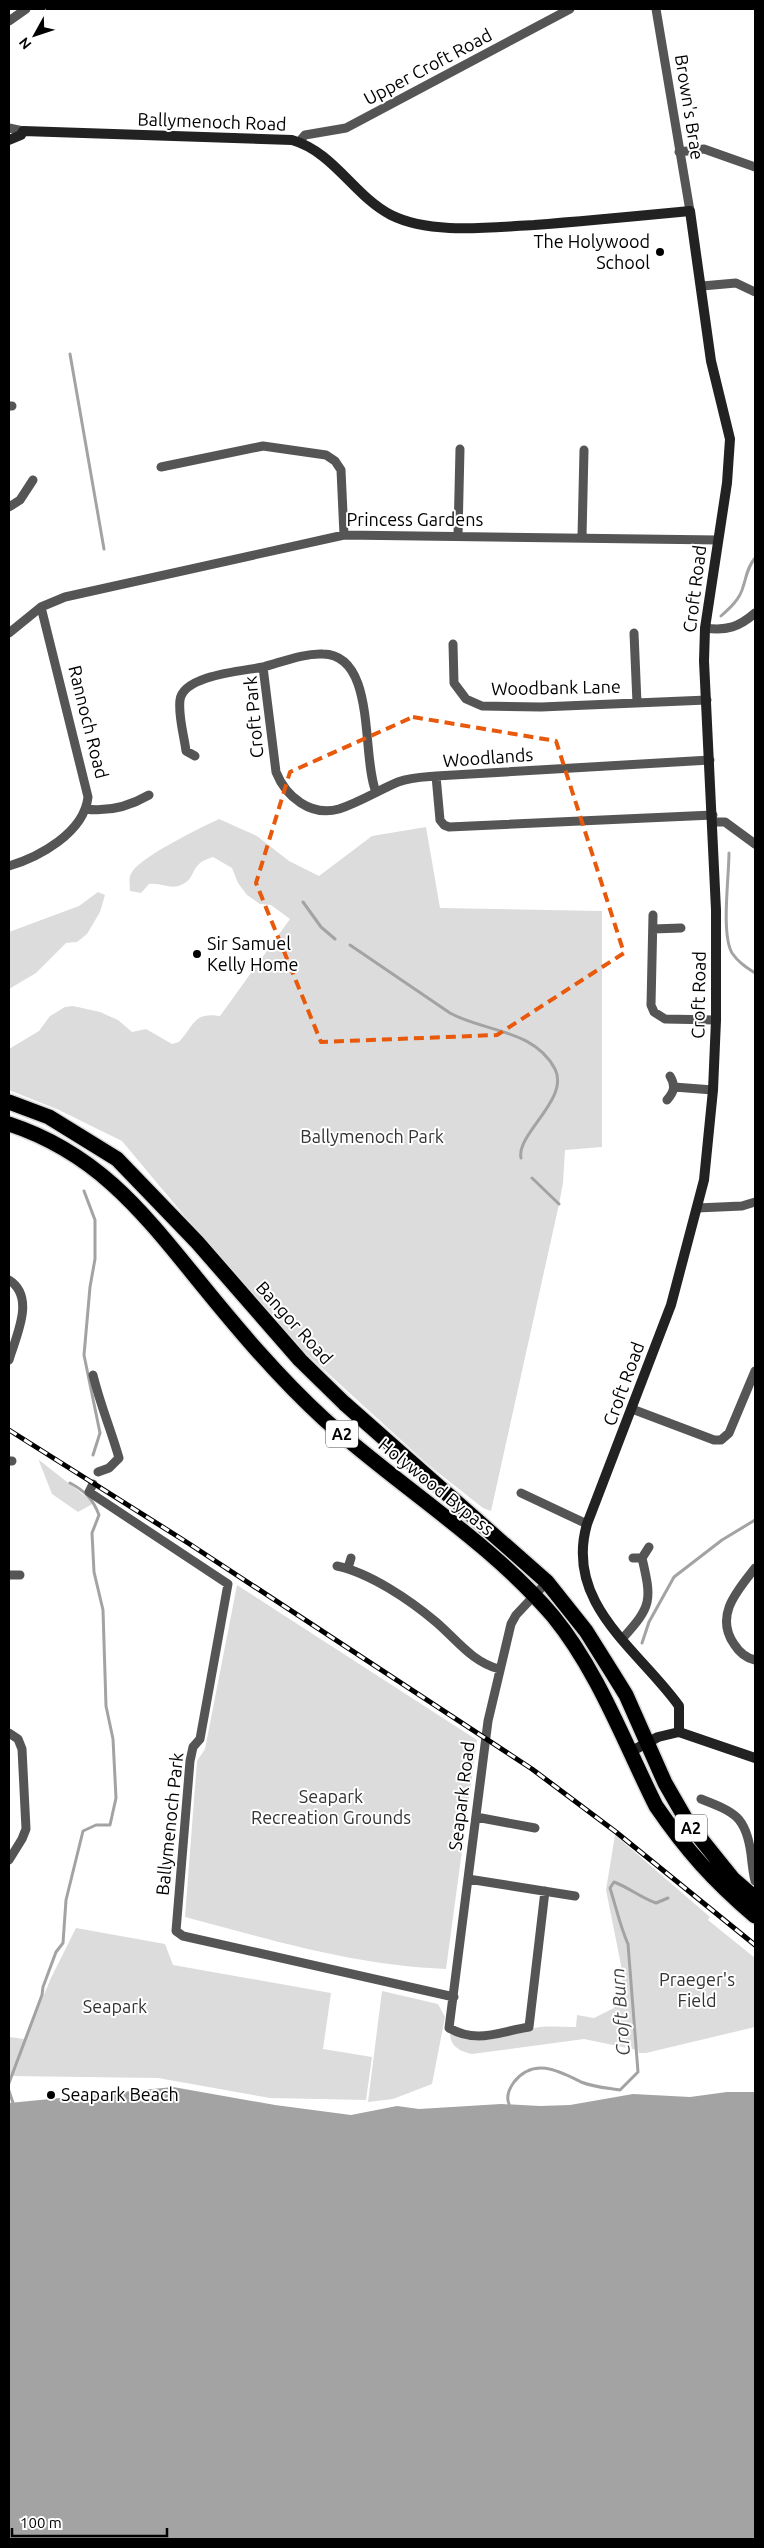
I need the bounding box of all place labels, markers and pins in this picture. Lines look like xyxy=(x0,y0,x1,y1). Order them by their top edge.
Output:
place label: The Holywood School xyxy=(533,231,650,272)
marker: The Holywood School xyxy=(654,246,666,258)
place label: Sir Samuel Kelly Home xyxy=(207,933,298,974)
marker: Sir Samuel Kelly Home xyxy=(191,948,203,960)
place label: Seapark Beach xyxy=(61,2084,179,2104)
marker: Seapark Beach xyxy=(45,2089,57,2101)

